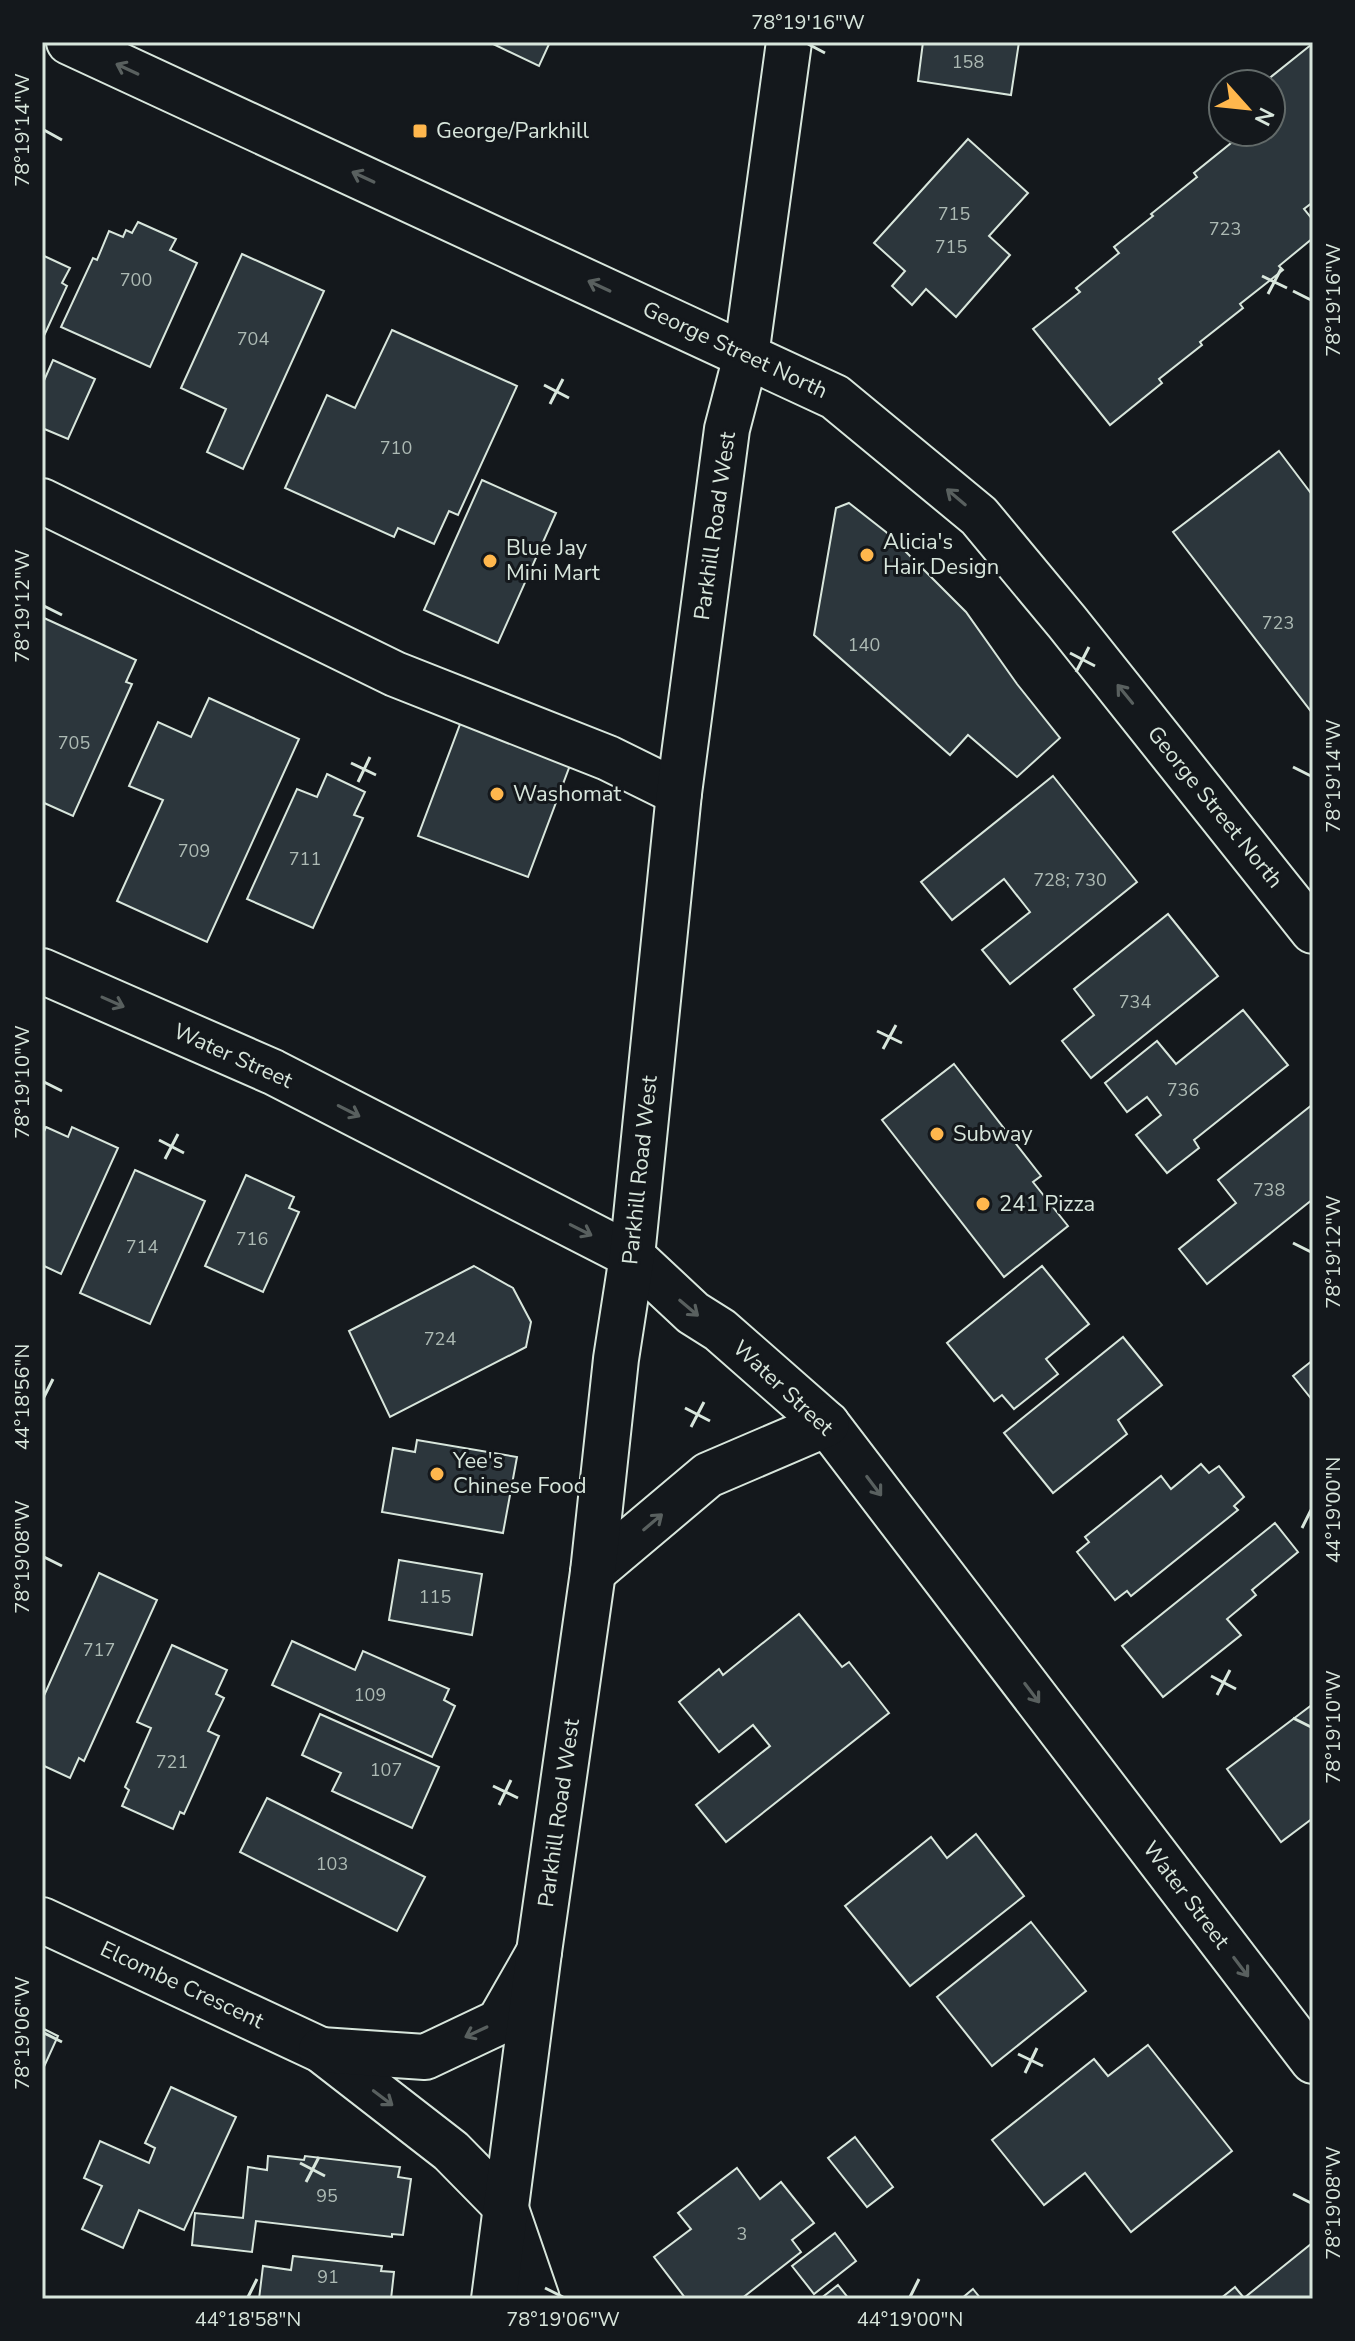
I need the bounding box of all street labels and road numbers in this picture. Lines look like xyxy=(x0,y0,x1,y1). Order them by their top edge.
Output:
street label: George Street North xyxy=(638,294,832,406)
street label: Parkhill Road West xyxy=(687,430,743,622)
street label: George Street North xyxy=(1140,720,1290,894)
street label: Water Street xyxy=(169,1016,298,1096)
street label: Parkhill Road West xyxy=(615,1074,665,1266)
street label: Water Street xyxy=(726,1334,840,1443)
street label: Parkhill Road West xyxy=(531,1717,587,1909)
street label: Water Street xyxy=(1136,1835,1237,1955)
street label: Elcombe Crescent xyxy=(95,1934,269,2036)

